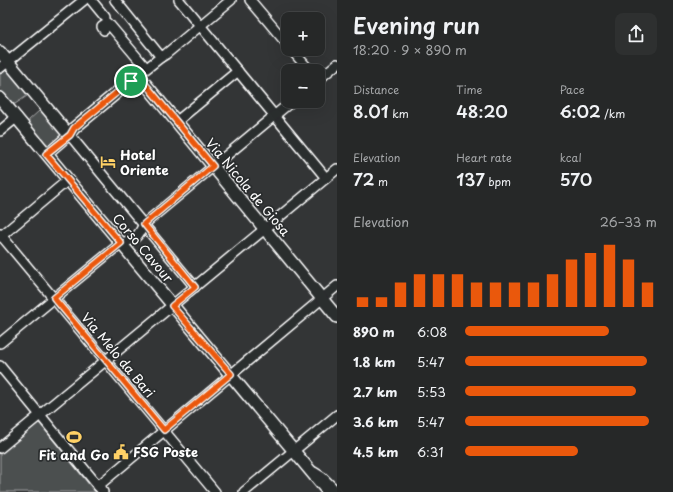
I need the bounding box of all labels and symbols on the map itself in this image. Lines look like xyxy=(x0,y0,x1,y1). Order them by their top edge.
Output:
pin xyxy=(114,64,148,98)
street label: Via Nicola de Giosa xyxy=(202,134,296,240)
place label: Hotel Oriente xyxy=(120,145,169,179)
hotel icon: Hotel Oriente xyxy=(99,153,117,171)
street label: Corso Cavour xyxy=(109,209,179,287)
street label: Via Melo da Bari xyxy=(77,308,160,401)
sports icon: Fit and Go xyxy=(65,428,83,446)
place label: FSG Poste xyxy=(133,442,198,461)
public building icon: FSG Poste xyxy=(112,443,130,461)
place label: Fit and Go xyxy=(39,445,109,464)

